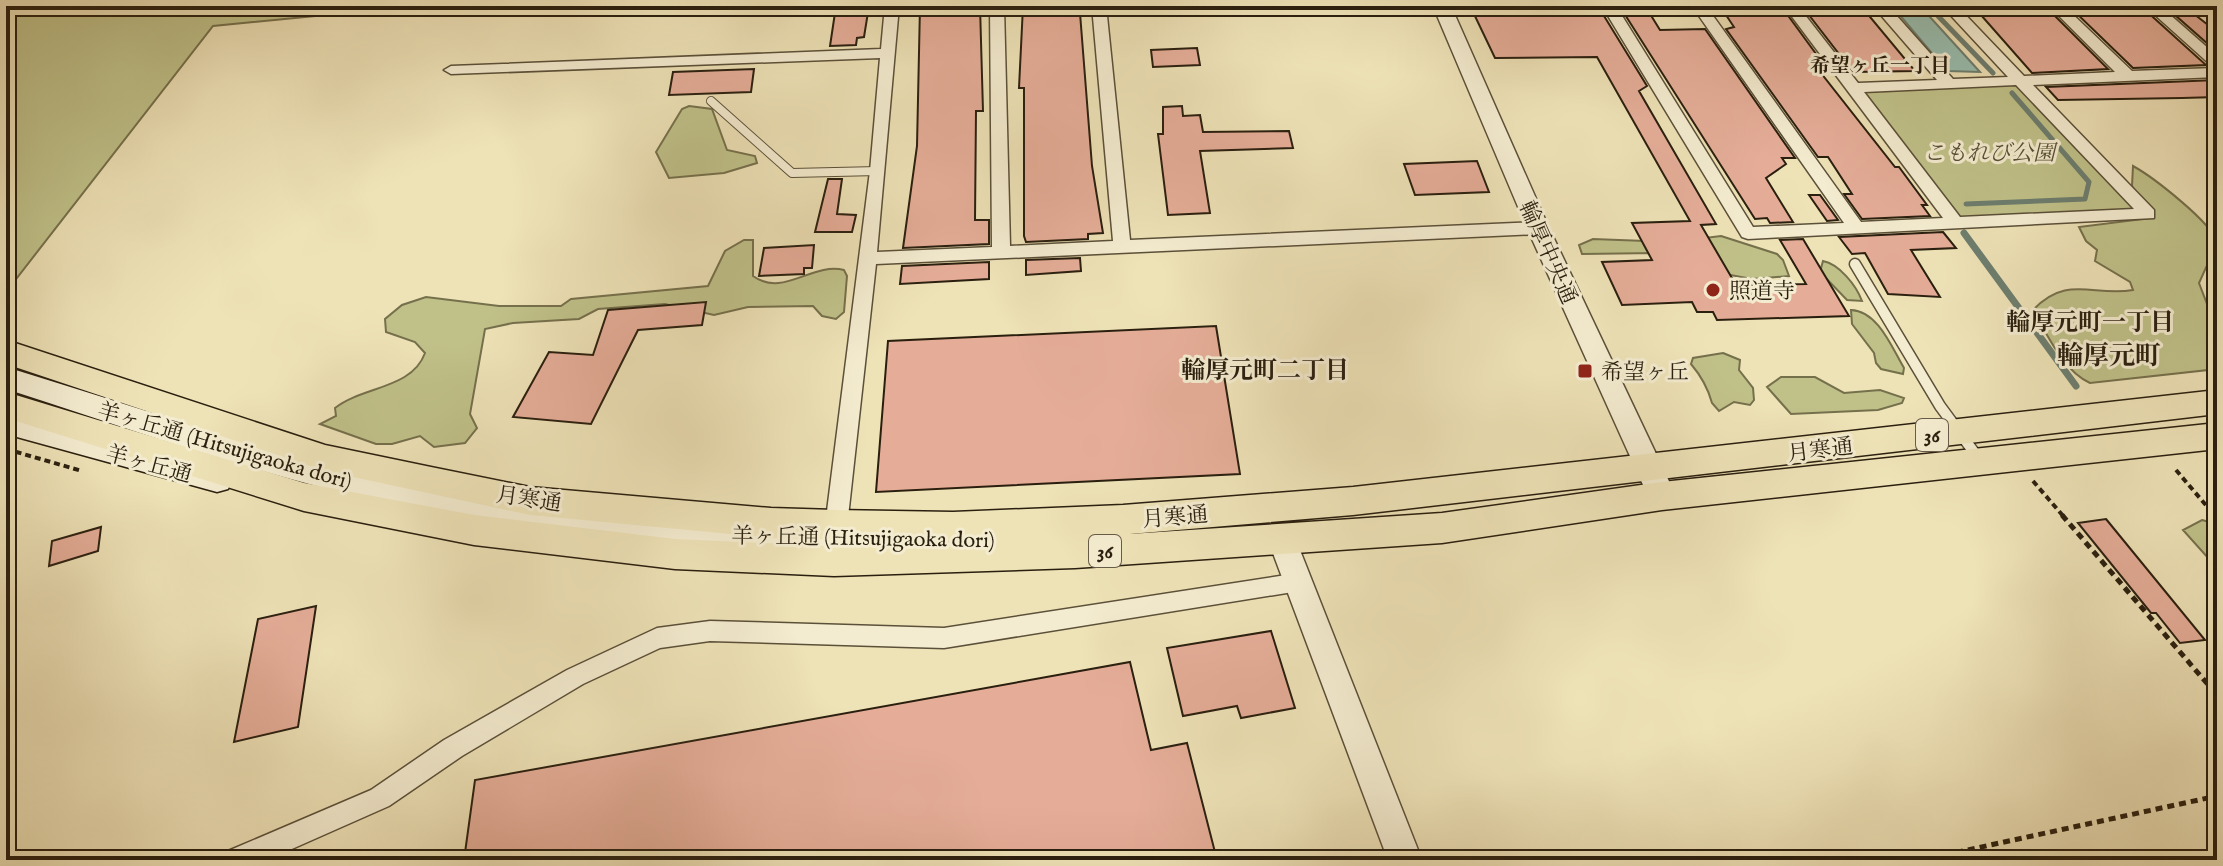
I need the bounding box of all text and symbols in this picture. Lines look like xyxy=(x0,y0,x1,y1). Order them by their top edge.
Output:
district label: 希望ヶ丘一丁目 xyxy=(1810,54,1950,79)
park label: こもれび公園 xyxy=(1923,140,2058,168)
street label: 輪厚中央通 xyxy=(1512,197,1582,309)
place label: 照道寺 xyxy=(1729,278,1795,306)
marker: 照道寺 xyxy=(1704,281,1722,299)
district label: 輪厚元町一丁目 xyxy=(2006,308,2174,339)
district label: 輪厚元町 xyxy=(2057,340,2161,373)
district label: 輪厚元町二丁目 xyxy=(1181,356,1349,387)
place label: 希望ヶ丘 xyxy=(1601,359,1689,387)
marker: 希望ヶ丘 xyxy=(1576,362,1594,380)
street label: 羊ヶ丘通 (Hitsujigaoka dori) xyxy=(95,396,355,494)
road number: 36 xyxy=(1916,419,1948,451)
street label: 月寒通 xyxy=(1786,433,1855,469)
street label: 羊ヶ丘通 xyxy=(103,439,195,487)
street label: 月寒通 xyxy=(494,482,563,518)
street label: 月寒通 xyxy=(1141,501,1209,535)
street label: 羊ヶ丘通 (Hitsujigaoka dori) xyxy=(731,523,995,555)
road number: 36 xyxy=(1089,535,1121,567)

